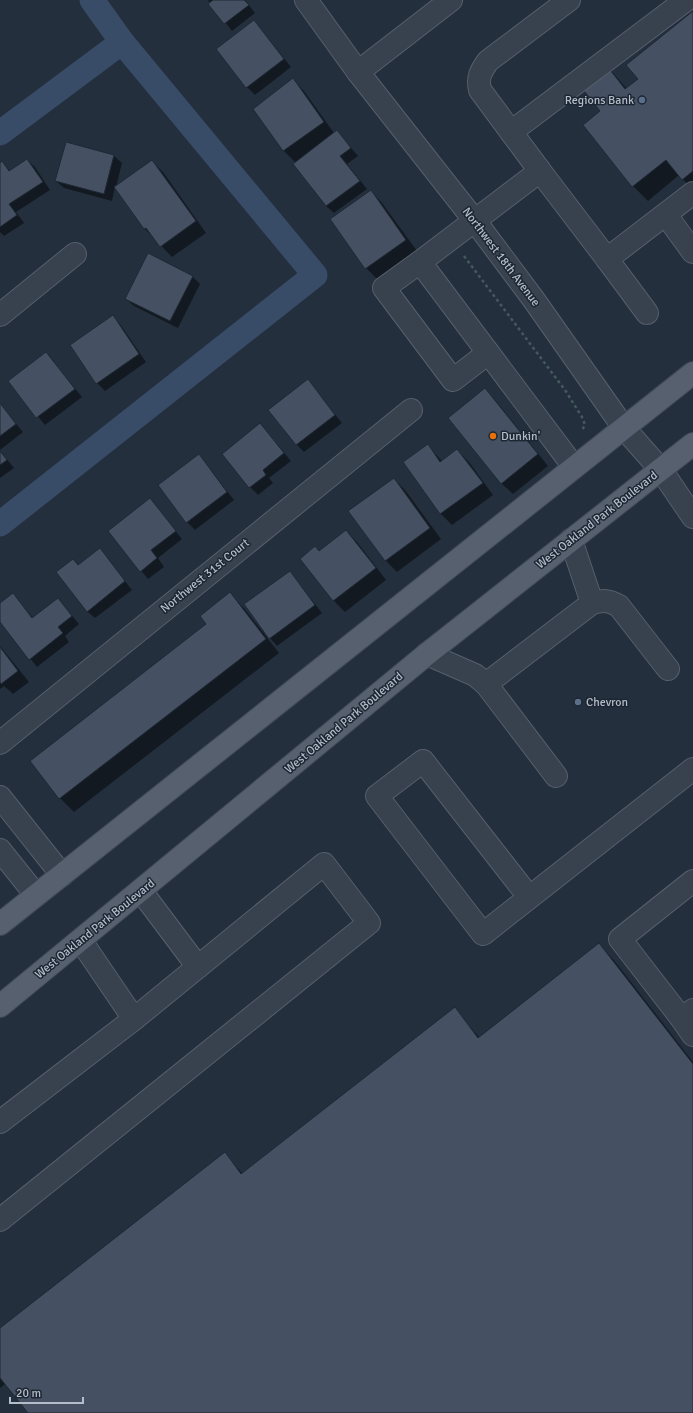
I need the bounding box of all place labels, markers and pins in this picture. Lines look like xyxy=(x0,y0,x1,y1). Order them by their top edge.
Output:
place label: Regions Bank xyxy=(565,93,634,108)
marker: Regions Bank xyxy=(637,95,647,105)
place label: Dunkin' xyxy=(501,429,540,444)
marker: Dunkin' xyxy=(488,431,498,441)
place label: Chevron xyxy=(586,695,628,710)
marker: Chevron xyxy=(573,697,583,707)

